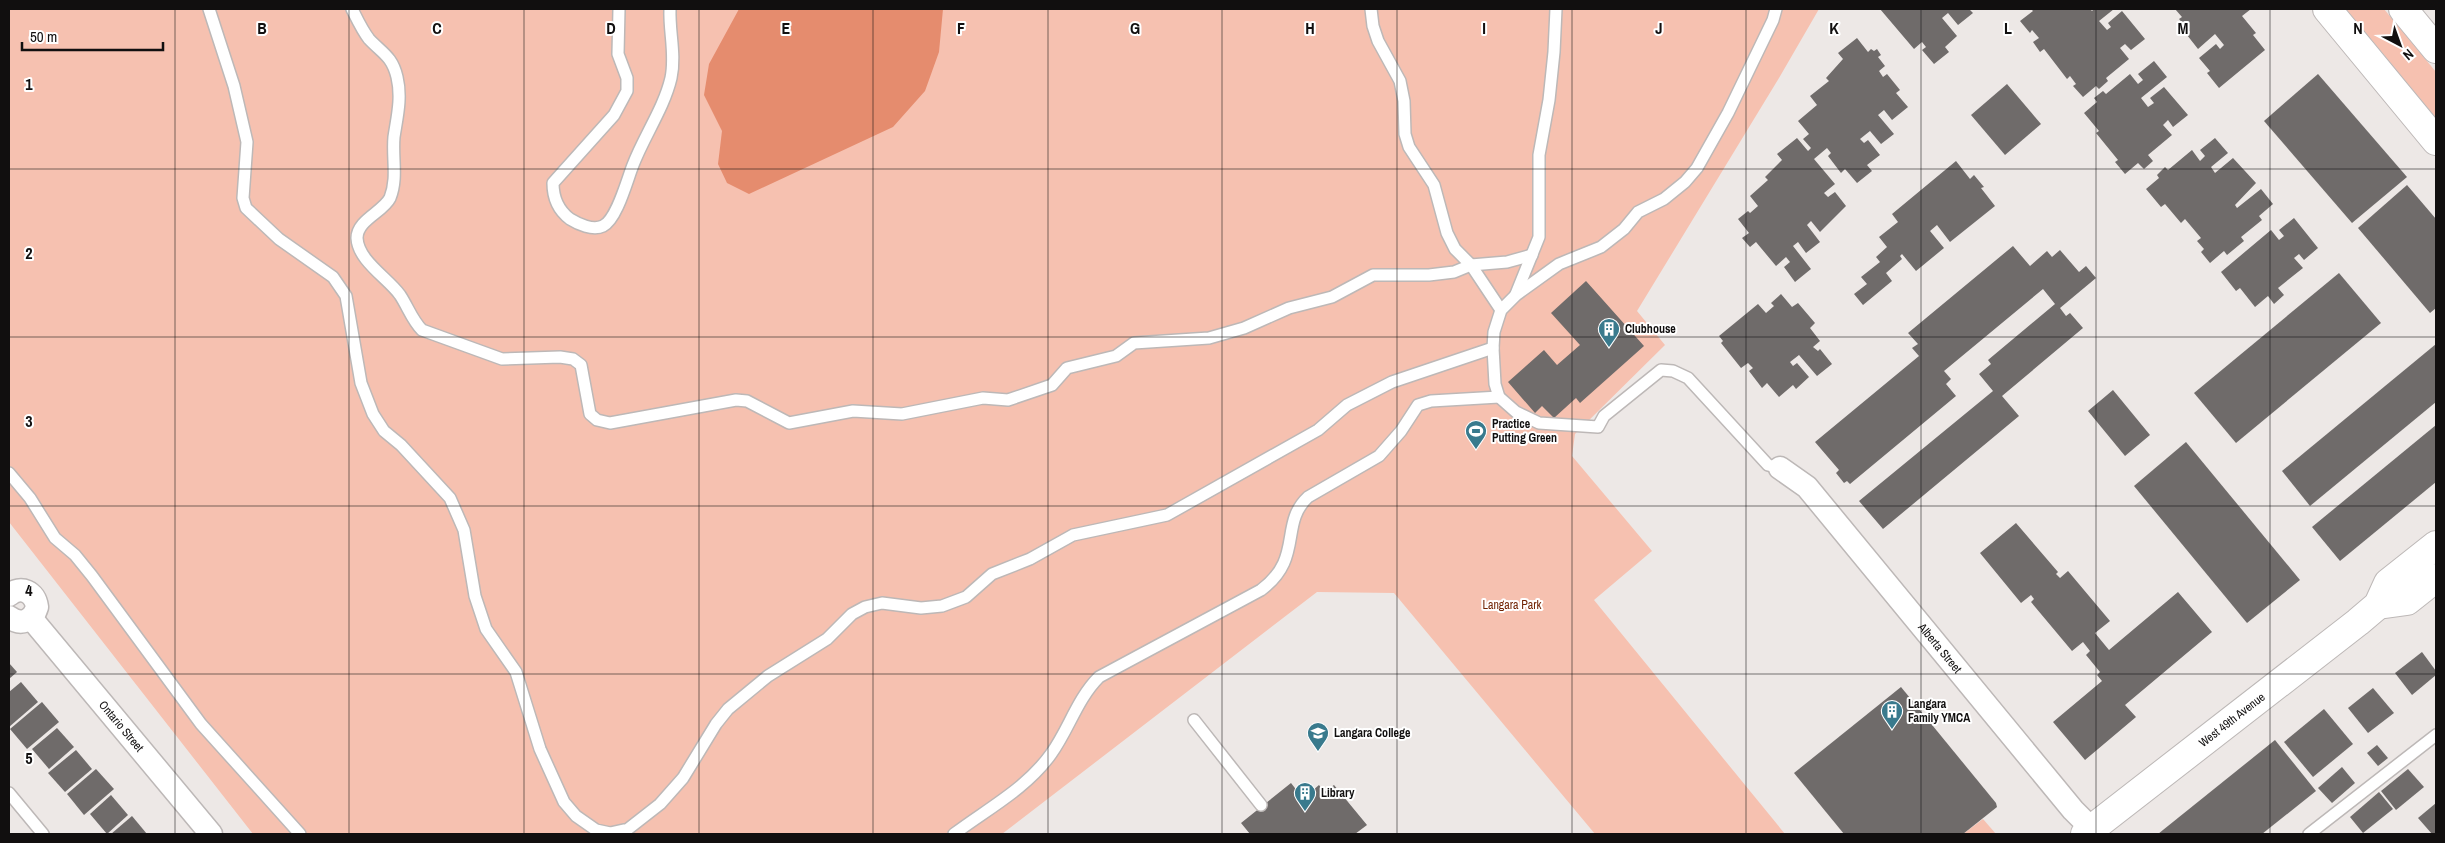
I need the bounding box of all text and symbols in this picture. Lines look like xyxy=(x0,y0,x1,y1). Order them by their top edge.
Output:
text: B xyxy=(257,17,267,39)
text: C xyxy=(432,17,442,39)
text: D xyxy=(606,17,616,39)
text: E xyxy=(782,17,791,39)
text: F xyxy=(957,17,965,39)
text: G xyxy=(1130,17,1140,39)
text: H xyxy=(1305,17,1315,39)
text: I xyxy=(1482,17,1486,39)
text: J xyxy=(1655,17,1663,39)
text: K xyxy=(1829,17,1839,39)
text: L xyxy=(2004,17,2012,39)
text: M xyxy=(2178,17,2189,39)
text: N xyxy=(2353,17,2363,39)
scale bar xyxy=(22,20,164,52)
north arrow xyxy=(2375,20,2425,70)
text: 50 m xyxy=(30,26,57,47)
text: N xyxy=(2399,45,2418,64)
text: 1 xyxy=(25,73,33,95)
text: 2 xyxy=(25,242,33,264)
building icon: Clubhouse xyxy=(1597,317,1621,348)
place label: Clubhouse xyxy=(1625,321,1676,337)
text: 3 xyxy=(25,410,33,432)
place label: Practice Putting Green xyxy=(1492,416,1557,446)
sports icon: Practice Putting Green xyxy=(1464,419,1488,450)
text: 4 xyxy=(25,579,33,601)
park label: Langara Park xyxy=(1482,597,1542,613)
street label: Alberta Street xyxy=(1914,619,1965,677)
street label: West 49th Avenue xyxy=(2196,689,2268,751)
place label: Langara Family YMCA xyxy=(1908,696,1971,726)
street label: Ontario Street xyxy=(95,697,147,755)
building icon: Langara Family YMCA xyxy=(1880,699,1904,730)
school or university icon: Langara College xyxy=(1306,721,1330,752)
place label: Langara College xyxy=(1334,725,1411,741)
text: 5 xyxy=(25,747,33,769)
building icon: Library xyxy=(1293,781,1317,812)
place label: Library xyxy=(1321,785,1355,801)

